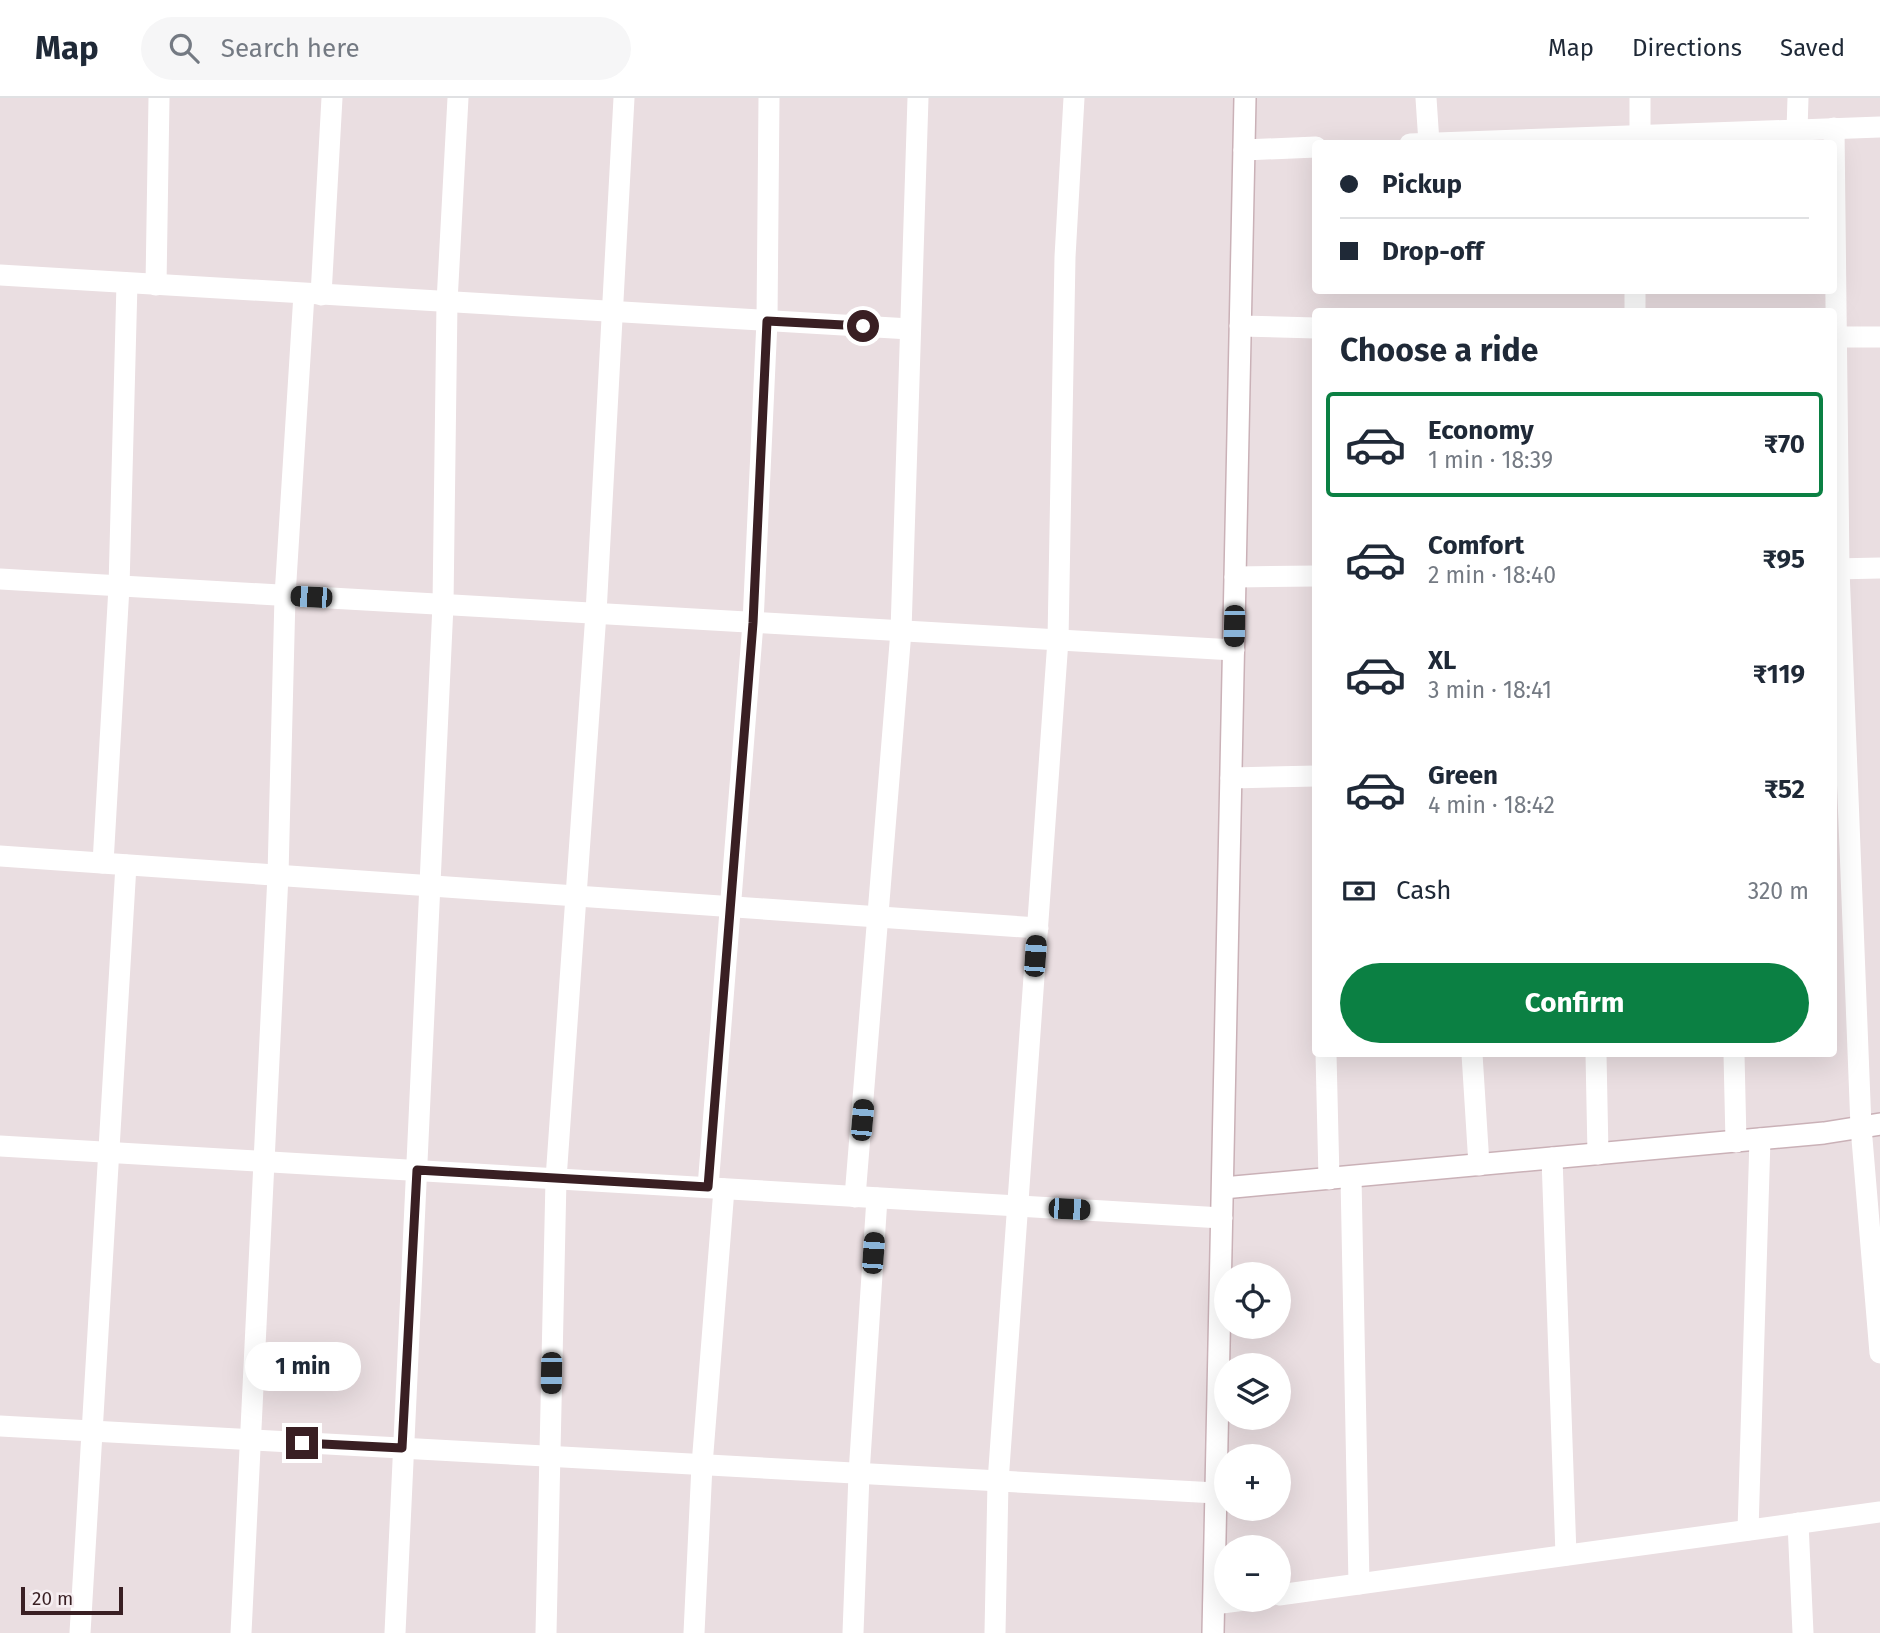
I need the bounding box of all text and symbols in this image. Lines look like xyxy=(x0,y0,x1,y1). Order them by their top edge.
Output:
search box xyxy=(141,17,631,80)
text: Map xyxy=(35,28,99,68)
icon: search xyxy=(165,29,203,67)
text: Search here xyxy=(221,33,360,64)
text: Map xyxy=(1548,34,1594,62)
text: Directions xyxy=(1632,34,1742,62)
text: Saved xyxy=(1780,34,1845,62)
text: Pickup xyxy=(1382,169,1462,200)
text: Drop-off xyxy=(1382,236,1484,267)
route start xyxy=(847,310,879,342)
text: Choose a ride xyxy=(1340,331,1538,369)
icon: car xyxy=(1344,413,1407,476)
text: Economy xyxy=(1428,415,1534,446)
text: ₹70 xyxy=(1764,429,1805,460)
text: 1 min · 18:39 xyxy=(1428,446,1553,474)
icon: car xyxy=(1344,528,1407,591)
text: Comfort xyxy=(1428,530,1524,561)
text: ₹95 xyxy=(1762,544,1805,575)
text: 2 min · 18:40 xyxy=(1428,561,1556,589)
car xyxy=(290,585,333,609)
car xyxy=(1224,605,1245,647)
icon: car xyxy=(1344,643,1407,706)
text: XL xyxy=(1428,645,1456,676)
text: ₹119 xyxy=(1753,659,1805,690)
text: 3 min · 18:41 xyxy=(1428,676,1552,704)
icon: car xyxy=(1344,758,1407,821)
text: Green xyxy=(1428,760,1498,791)
text: ₹52 xyxy=(1764,774,1805,805)
text: 4 min · 18:42 xyxy=(1428,791,1555,819)
icon: cash xyxy=(1340,872,1378,910)
text: Cash xyxy=(1396,875,1452,906)
text: 320 m xyxy=(1748,877,1809,905)
car xyxy=(1024,934,1047,978)
button: Confirm xyxy=(1340,963,1809,1043)
car xyxy=(850,1098,875,1142)
car xyxy=(1048,1197,1091,1221)
car xyxy=(862,1231,885,1275)
map controls xyxy=(1214,1262,1291,1612)
button: locate xyxy=(1214,1262,1291,1339)
callout: 1 min xyxy=(244,1342,360,1390)
text: 1 min xyxy=(275,1352,331,1380)
car xyxy=(541,1352,562,1394)
button: layers xyxy=(1214,1353,1291,1430)
route end xyxy=(286,1427,318,1459)
button: + xyxy=(1214,1444,1291,1521)
button: − xyxy=(1214,1535,1291,1612)
scale bar xyxy=(21,1584,122,1616)
text: 20 m xyxy=(32,1587,73,1610)

